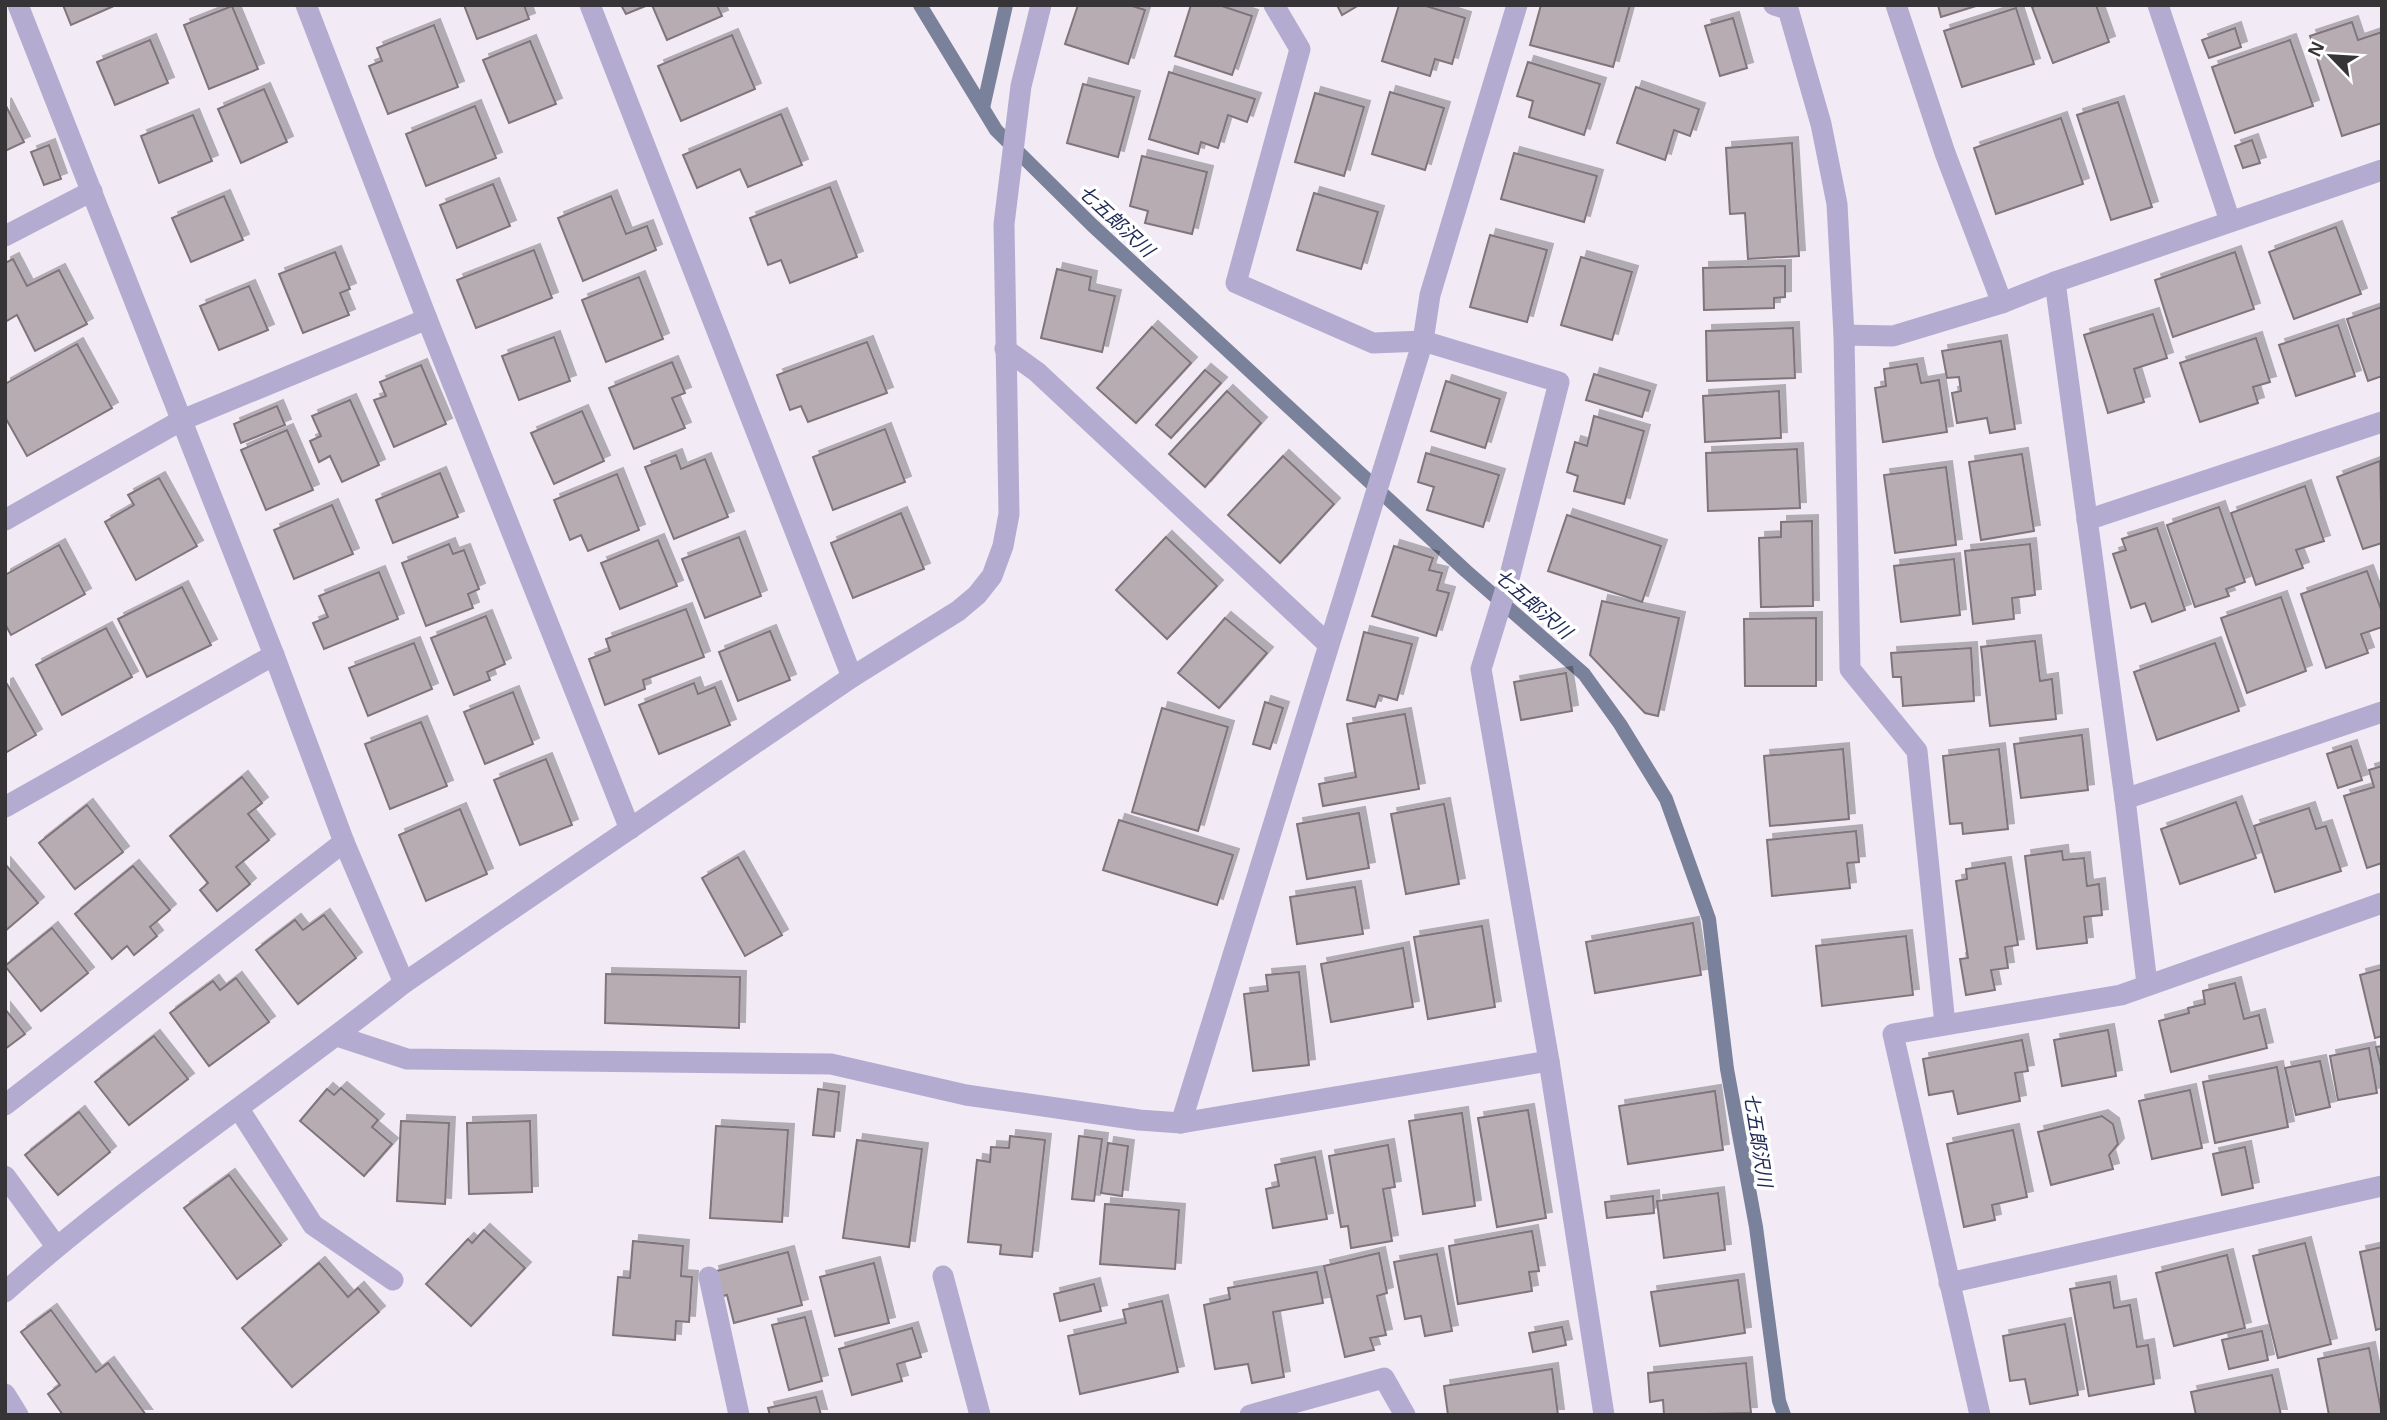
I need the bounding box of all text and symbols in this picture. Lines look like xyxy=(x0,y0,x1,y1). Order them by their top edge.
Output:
north arrow xyxy=(2296,21,2366,91)
text: N xyxy=(2304,38,2328,60)
water label: 七五郎沢川 xyxy=(1074,181,1159,262)
water label: 七五郎沢川 xyxy=(1490,565,1577,644)
water label: 七五郎沢川 xyxy=(1740,1091,1776,1191)

